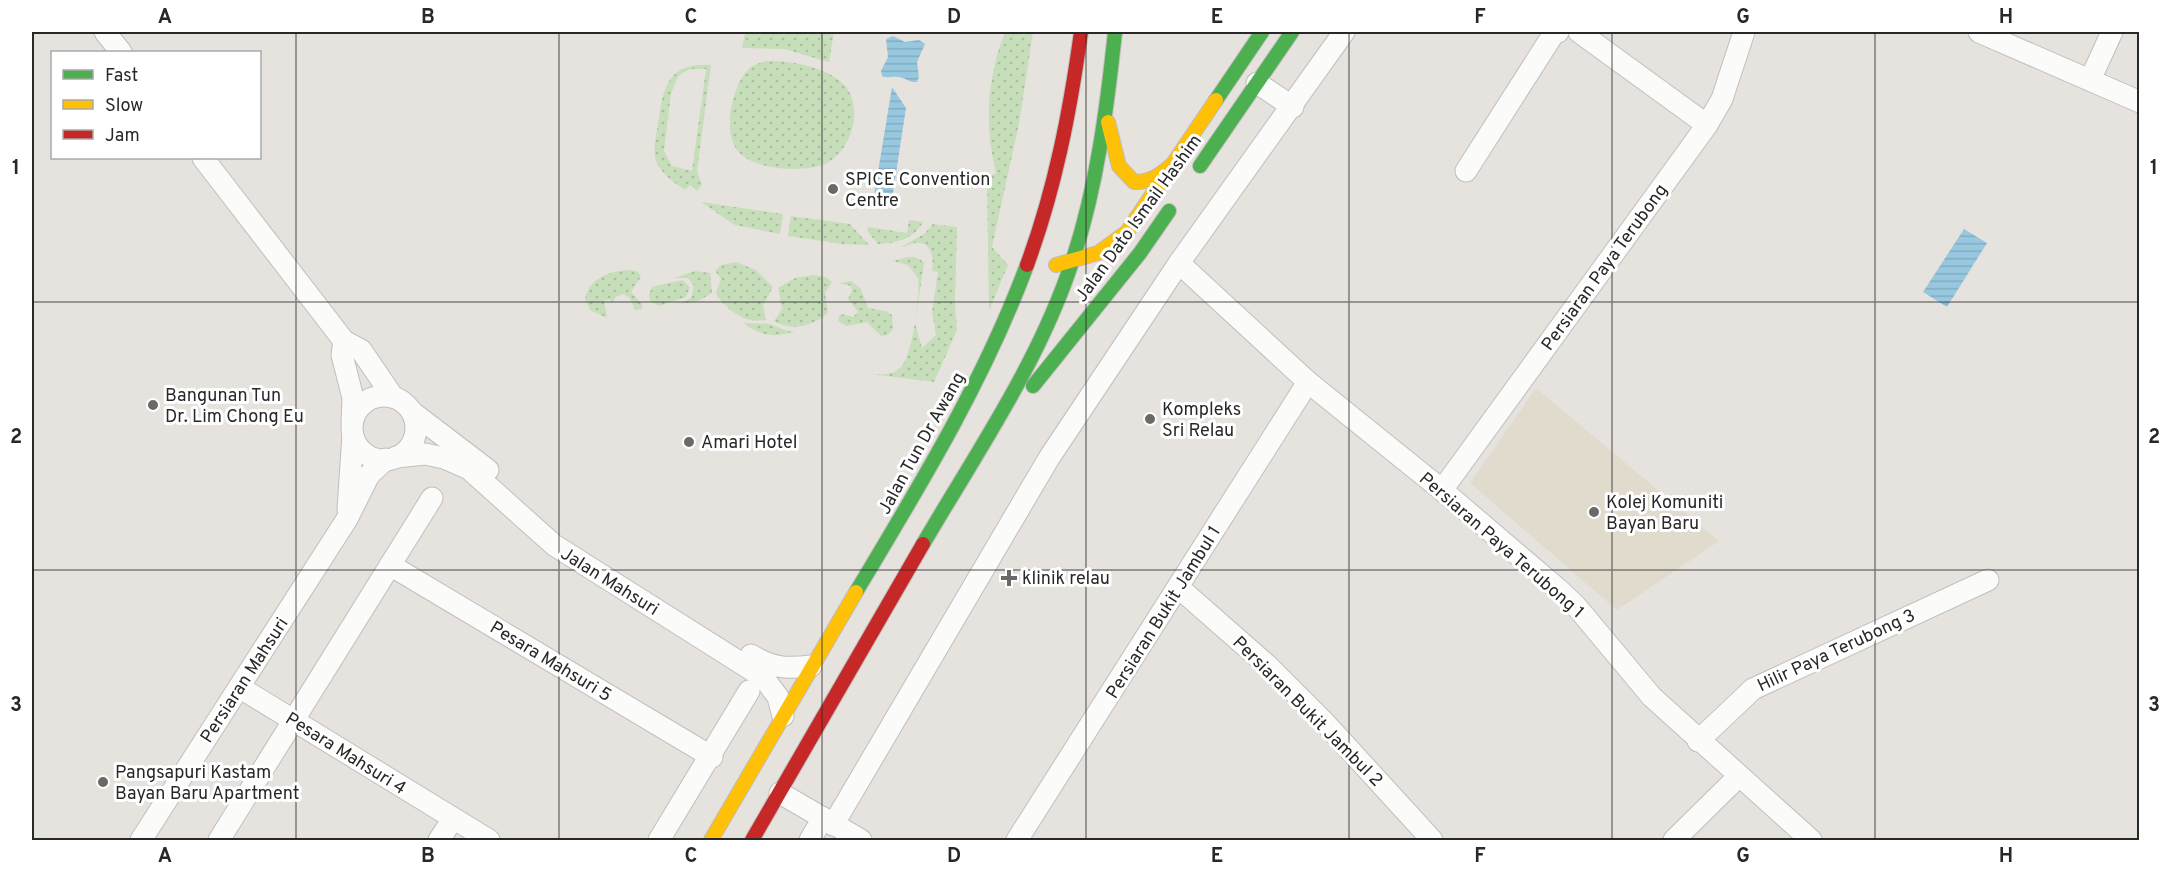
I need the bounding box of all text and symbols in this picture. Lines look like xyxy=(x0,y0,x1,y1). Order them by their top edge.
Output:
text: A xyxy=(158,5,172,31)
text: B xyxy=(421,5,435,31)
text: C xyxy=(685,5,697,31)
text: D xyxy=(947,5,961,31)
text: E xyxy=(1211,5,1223,31)
text: F xyxy=(1474,5,1486,31)
text: G xyxy=(1736,5,1750,31)
text: H xyxy=(1999,5,2013,31)
legend xyxy=(51,51,261,159)
text: Fast xyxy=(105,65,138,88)
text: Slow xyxy=(105,95,143,118)
text: Jam xyxy=(105,125,140,148)
street label: Jalan Dato Ismail Hashim xyxy=(1071,131,1208,307)
text: 1 xyxy=(12,156,20,182)
text: 1 xyxy=(2150,156,2158,182)
place label: SPICE Convention Centre xyxy=(845,169,990,213)
street label: Persiaran Paya Terubong xyxy=(1537,180,1673,356)
marker: SPICE Convention Centre xyxy=(826,182,840,196)
street label: Jalan Tun Dr Awang xyxy=(874,369,971,519)
place label: Bangunan Tun Dr. Lim Chong Eu xyxy=(165,385,304,429)
marker: Bangunan Tun Dr. Lim Chong Eu xyxy=(146,398,160,412)
place label: Kompleks Sri Relau xyxy=(1162,399,1241,443)
marker: Kompleks Sri Relau xyxy=(1143,412,1157,426)
text: 2 xyxy=(10,425,22,451)
text: 2 xyxy=(2148,425,2160,451)
place label: Amari Hotel xyxy=(701,432,798,455)
marker: Amari Hotel xyxy=(682,435,696,449)
street label: Persiaran Paya Terubong 1 xyxy=(1414,468,1588,624)
place label: Kolej Komuniti Bayan Baru xyxy=(1606,492,1723,536)
marker: Kolej Komuniti Bayan Baru xyxy=(1587,505,1601,519)
street label: Persiaran Bukit Jambul 1 xyxy=(1102,522,1227,703)
street label: Jalan Mahsuri xyxy=(556,543,663,622)
place label: klinik relau xyxy=(1022,568,1110,591)
marker: klinik relau xyxy=(1000,569,1018,587)
street label: Hilir Paya Terubong 3 xyxy=(1754,605,1919,698)
street label: Persiaran Mahsuri xyxy=(196,614,294,748)
street label: Pesara Mahsuri 5 xyxy=(485,617,615,708)
street label: Persiaran Bukit Jambul 2 xyxy=(1227,632,1387,792)
text: 3 xyxy=(10,693,22,719)
text: 3 xyxy=(2148,693,2160,719)
street label: Pesara Mahsuri 4 xyxy=(281,708,410,801)
place label: Pangsapuri Kastam Bayan Baru Apartment xyxy=(115,762,300,806)
marker: Pangsapuri Kastam Bayan Baru Apartment xyxy=(96,775,110,789)
text: A xyxy=(158,844,172,870)
text: B xyxy=(421,844,435,870)
text: C xyxy=(685,844,697,870)
text: D xyxy=(947,844,961,870)
text: E xyxy=(1211,844,1223,870)
text: F xyxy=(1474,844,1486,870)
text: G xyxy=(1736,844,1750,870)
text: H xyxy=(1999,844,2013,870)

